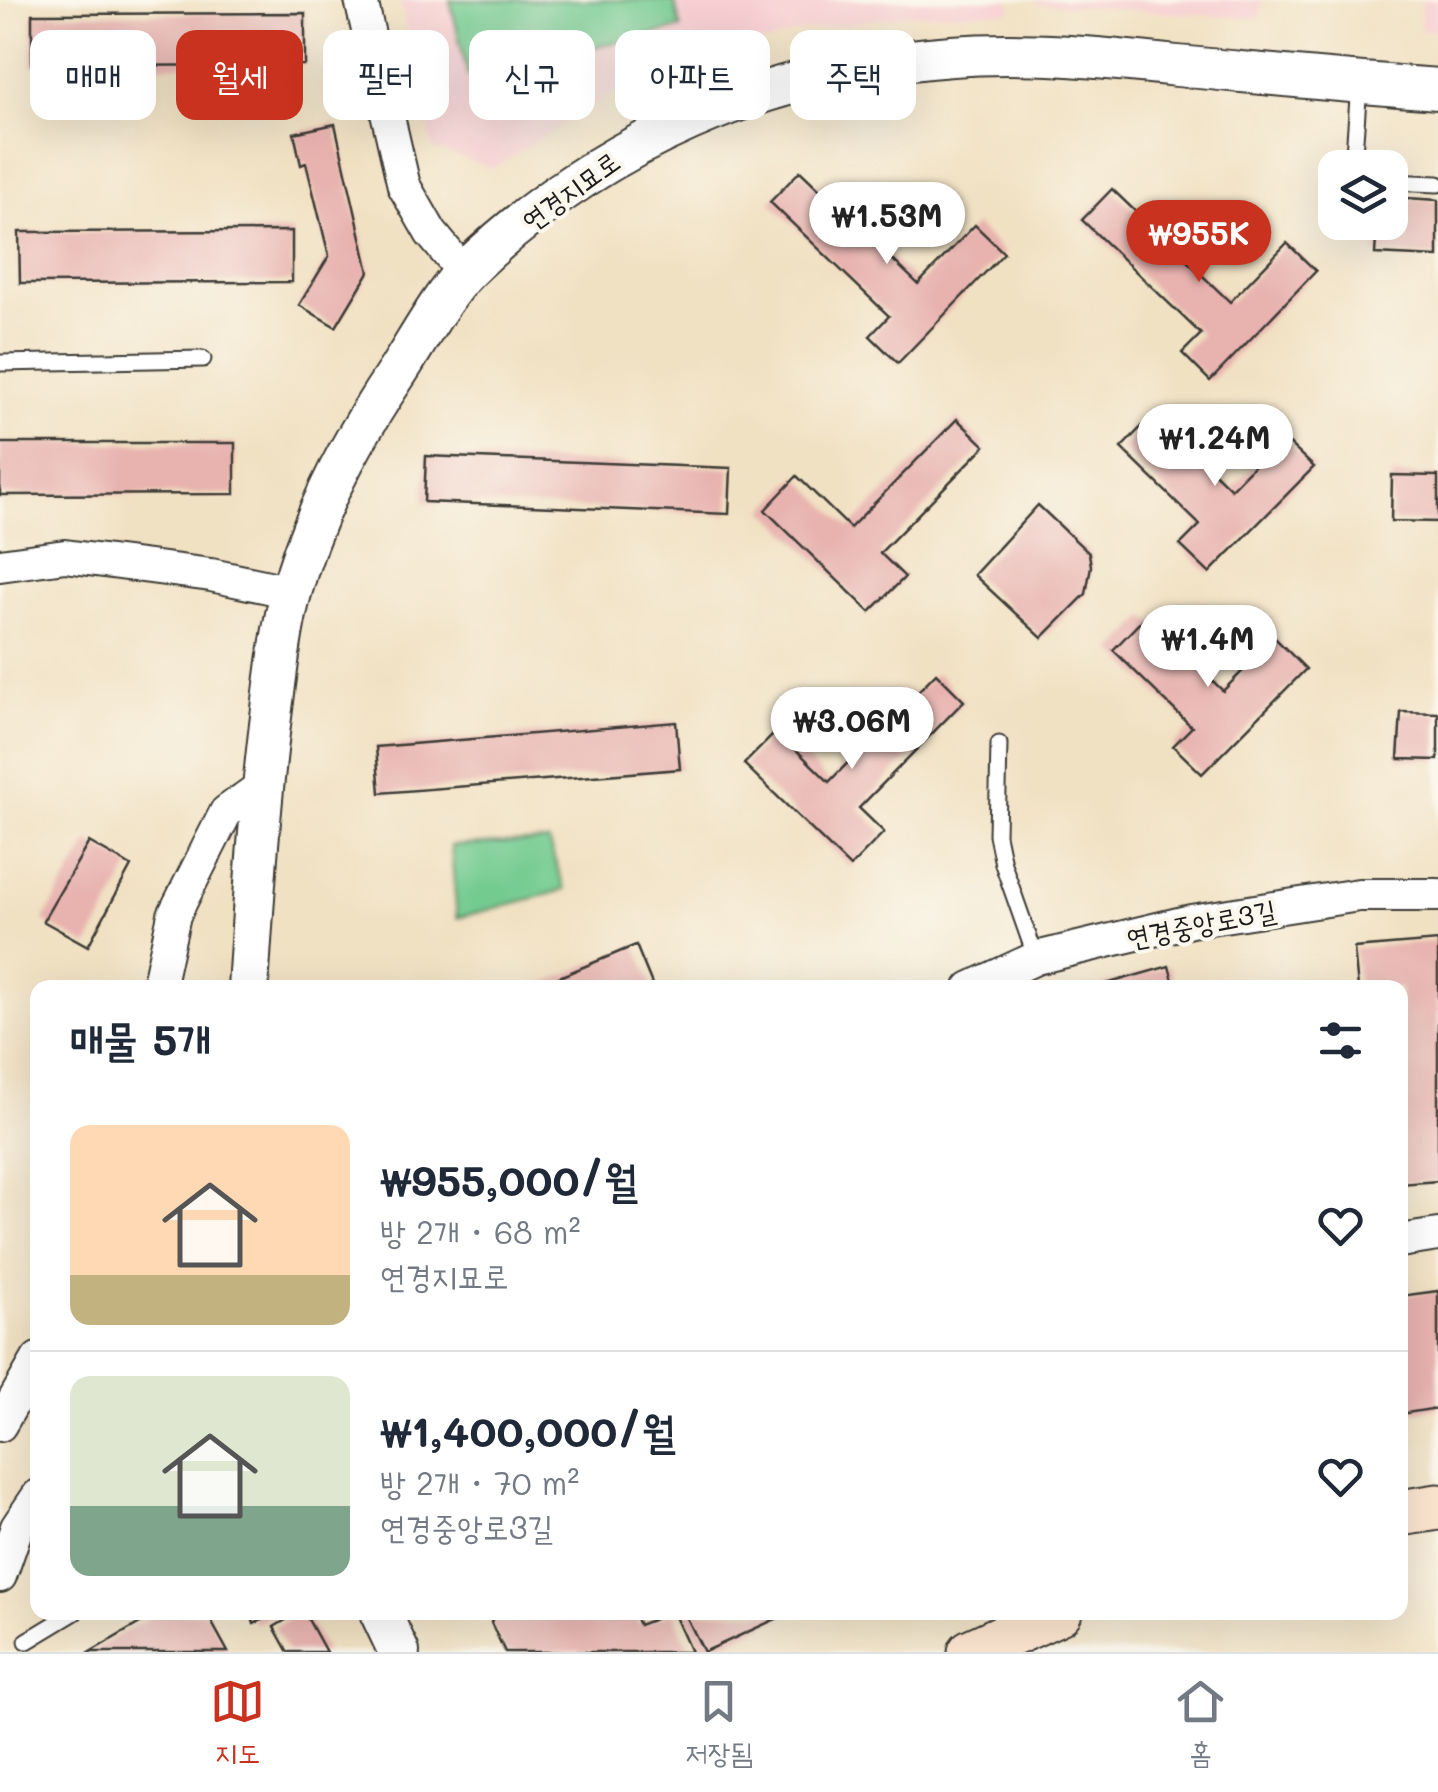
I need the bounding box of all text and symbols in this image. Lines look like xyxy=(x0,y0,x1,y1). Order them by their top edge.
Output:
chip: 매매 xyxy=(30,30,156,120)
chip: 월세 xyxy=(176,30,303,120)
chip: 필터 xyxy=(323,30,449,120)
chip: 신규 xyxy=(469,30,595,120)
chip: 아파트 xyxy=(615,30,770,120)
chip: 주택 xyxy=(790,30,916,120)
street label: 연경지묘로 xyxy=(514,142,626,238)
map controls xyxy=(1318,150,1408,240)
button: layers xyxy=(1318,150,1408,240)
pin: ₩1.53M xyxy=(806,182,968,267)
text: ₩1.53M xyxy=(831,193,943,235)
pin: ₩955K xyxy=(1129,200,1269,285)
text: ₩955K xyxy=(1148,211,1250,253)
pin: ₩1.24M xyxy=(1134,404,1296,489)
text: ₩1.24M xyxy=(1159,415,1271,457)
pin: ₩1.4M xyxy=(1138,605,1278,690)
text: ₩1.4M xyxy=(1161,616,1255,658)
pin: ₩3.06M xyxy=(771,687,933,772)
text: ₩3.06M xyxy=(793,698,911,740)
street label: 연경중앙로3길 xyxy=(1123,891,1279,955)
text: 매물 5개 xyxy=(70,1011,211,1066)
icon: filters xyxy=(1313,1013,1368,1068)
text: ₩955,000/월 xyxy=(380,1152,638,1207)
icon: home xyxy=(150,1165,270,1285)
icon: heart xyxy=(1313,1198,1368,1253)
text: 방 2개 · 68 m² xyxy=(380,1210,581,1252)
text: 연경지묘로 xyxy=(380,1254,509,1296)
text: ₩1,400,000/월 xyxy=(380,1403,676,1458)
icon: home xyxy=(150,1416,270,1536)
icon: heart xyxy=(1313,1449,1368,1504)
text: 방 2개 · 70 m² xyxy=(380,1461,579,1503)
text: 연경중앙로3길 xyxy=(380,1505,553,1547)
tab: 지도 xyxy=(210,1674,265,1773)
tab: 저장됨 xyxy=(685,1674,753,1773)
tab: 홈 xyxy=(1173,1674,1228,1773)

